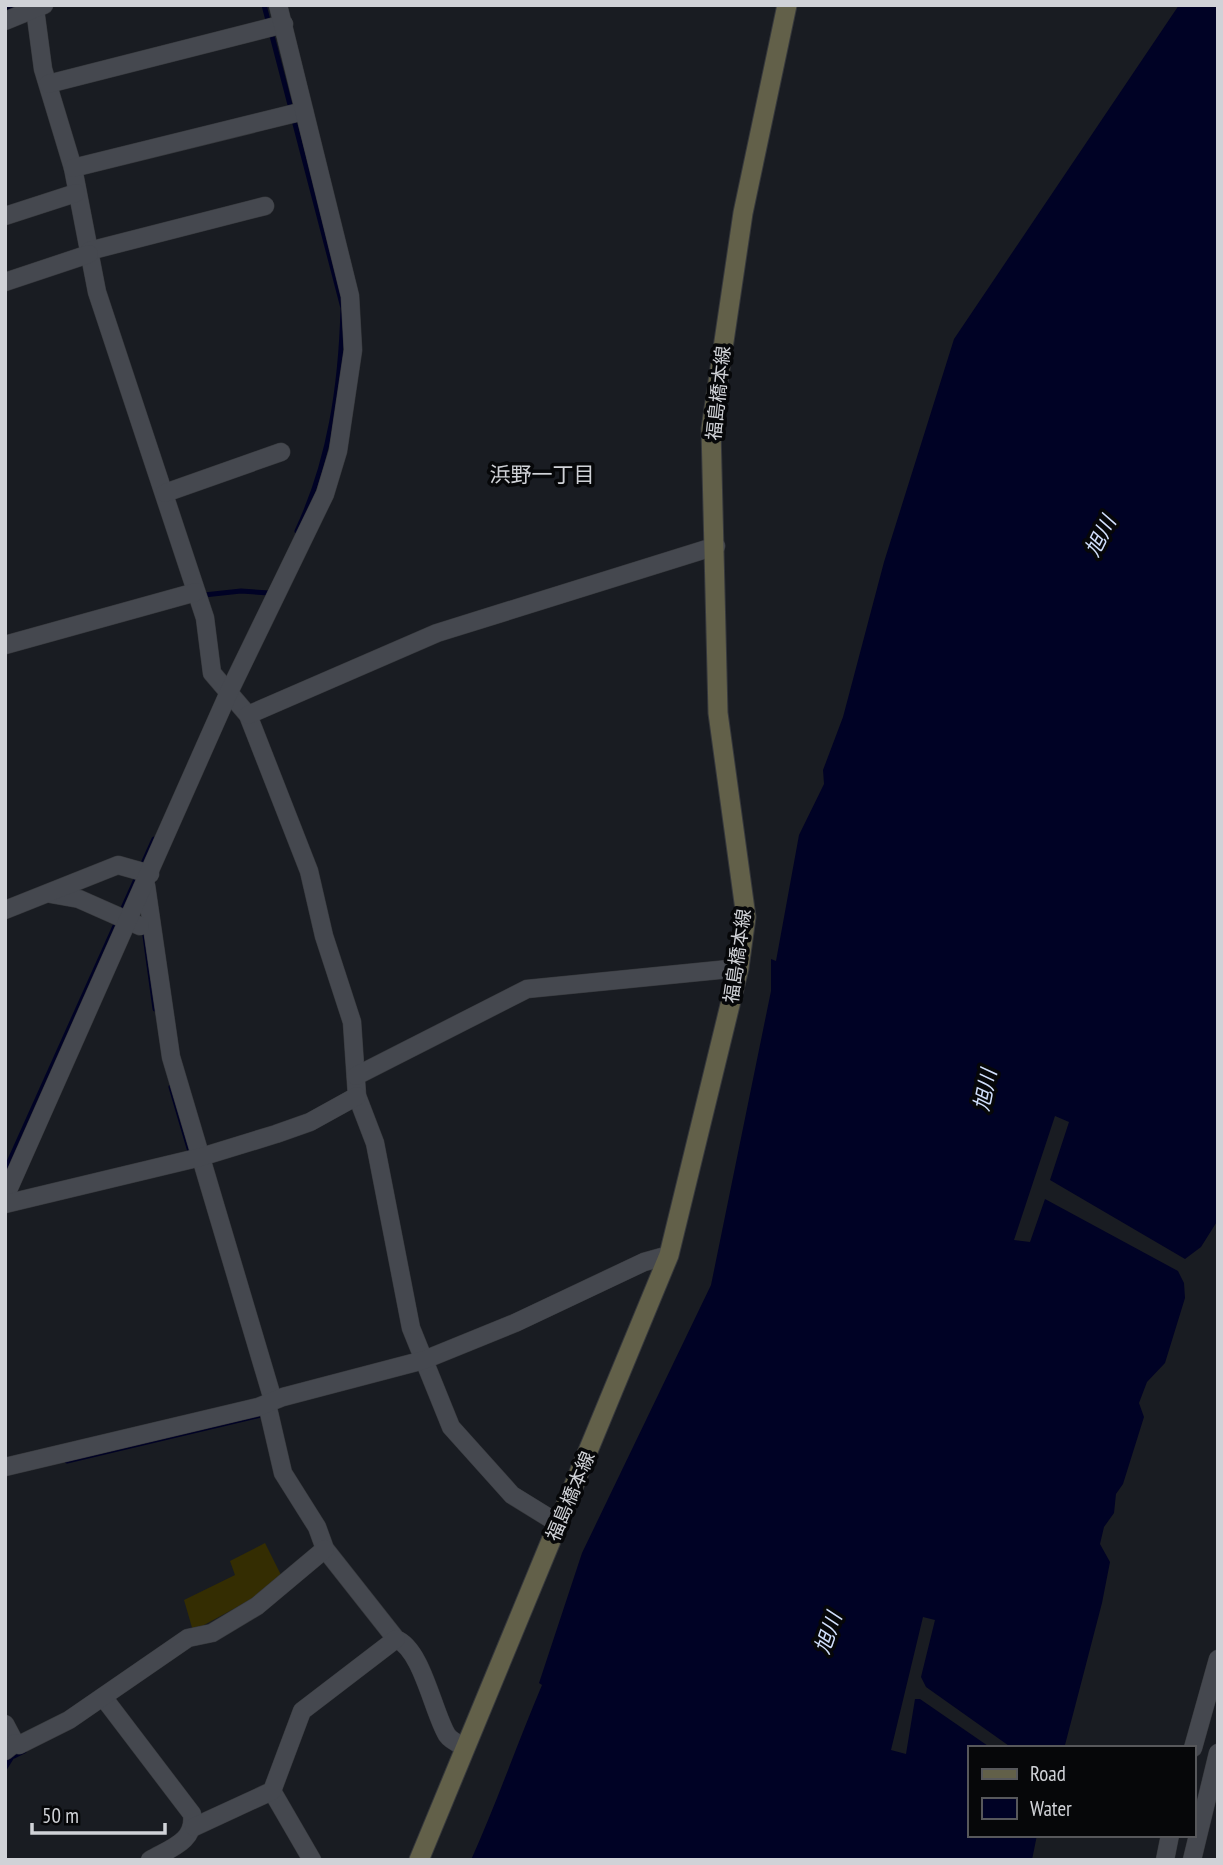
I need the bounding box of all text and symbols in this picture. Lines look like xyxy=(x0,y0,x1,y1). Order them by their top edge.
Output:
street label: 福島橋本線 xyxy=(701,344,735,442)
district label: 浜野一丁目 xyxy=(490,461,595,488)
water label: 旭川 xyxy=(1078,509,1122,561)
street label: 福島橋本線 xyxy=(719,907,755,1005)
water label: 旭川 xyxy=(968,1065,1003,1113)
street label: 福島橋本線 xyxy=(540,1448,600,1544)
water label: 旭川 xyxy=(808,1607,848,1657)
legend xyxy=(968,1746,1195,1837)
text: Road xyxy=(1030,1760,1066,1787)
scale bar xyxy=(32,1792,164,1836)
text: Water xyxy=(1030,1795,1072,1822)
text: 50 m xyxy=(42,1802,79,1829)

